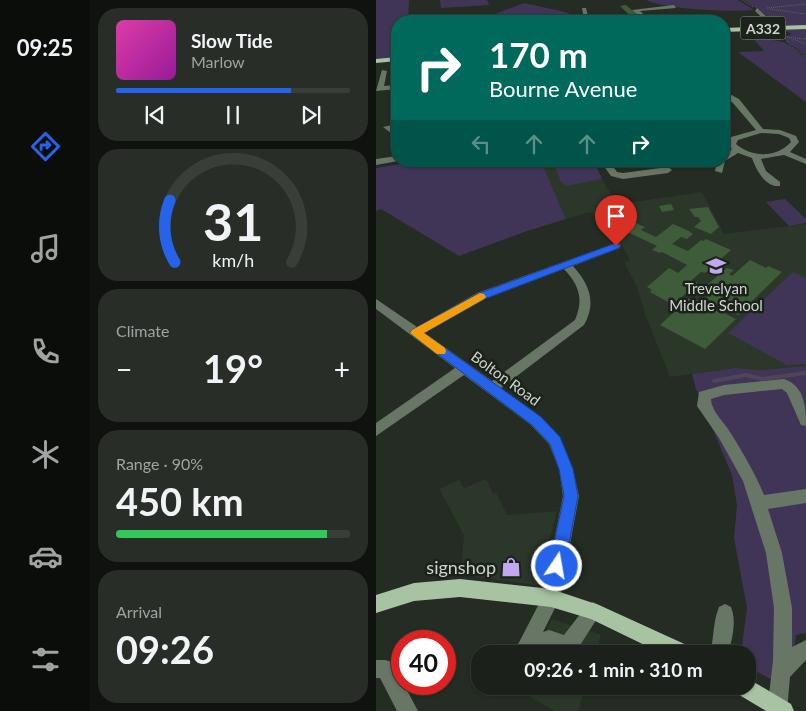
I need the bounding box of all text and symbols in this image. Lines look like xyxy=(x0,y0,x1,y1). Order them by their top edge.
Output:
road number: A332 xyxy=(740,16,786,40)
text: Slow Tide xyxy=(191,29,273,52)
text: 170 m xyxy=(489,33,588,75)
text: 09:25 xyxy=(17,34,73,61)
icon: right xyxy=(406,35,471,100)
text: Marlow xyxy=(191,52,245,71)
text: Bourne Avenue xyxy=(489,75,637,102)
icon: previous xyxy=(141,101,169,129)
icon: pause xyxy=(219,101,247,129)
icon: next xyxy=(297,101,325,129)
icon: directions xyxy=(28,129,63,164)
icon: left xyxy=(467,130,495,158)
icon: ahead xyxy=(520,130,548,158)
icon: ahead xyxy=(573,130,601,158)
icon: right xyxy=(626,130,654,158)
text: 31 xyxy=(203,190,263,252)
pin xyxy=(595,195,637,246)
icon: arrive xyxy=(602,202,630,230)
icon: music xyxy=(28,231,63,266)
text: km/h xyxy=(212,249,254,271)
school or university icon: Trevelyan Middle School xyxy=(705,255,727,277)
place label: Trevelyan Middle School xyxy=(669,279,763,314)
text: Climate xyxy=(116,321,169,340)
icon: phone xyxy=(28,334,63,369)
text: 19° xyxy=(203,345,263,391)
street label: Bolton Road xyxy=(468,347,544,409)
text: − xyxy=(116,352,132,386)
text: + xyxy=(334,352,350,386)
icon: climate xyxy=(28,437,63,472)
text: Range · 90% xyxy=(116,454,203,473)
text: 450 km xyxy=(116,478,244,524)
icon: car xyxy=(28,539,63,574)
position arrow xyxy=(530,539,582,591)
place label: signshop xyxy=(426,556,496,578)
shop icon: signshop xyxy=(500,556,522,578)
text: Arrival xyxy=(116,602,162,621)
text: 09:26 xyxy=(116,626,214,672)
speed limit sign: 40 xyxy=(391,630,456,695)
icon: filters xyxy=(28,642,63,677)
text: 09:26 · 1 min · 310 m xyxy=(524,658,703,681)

